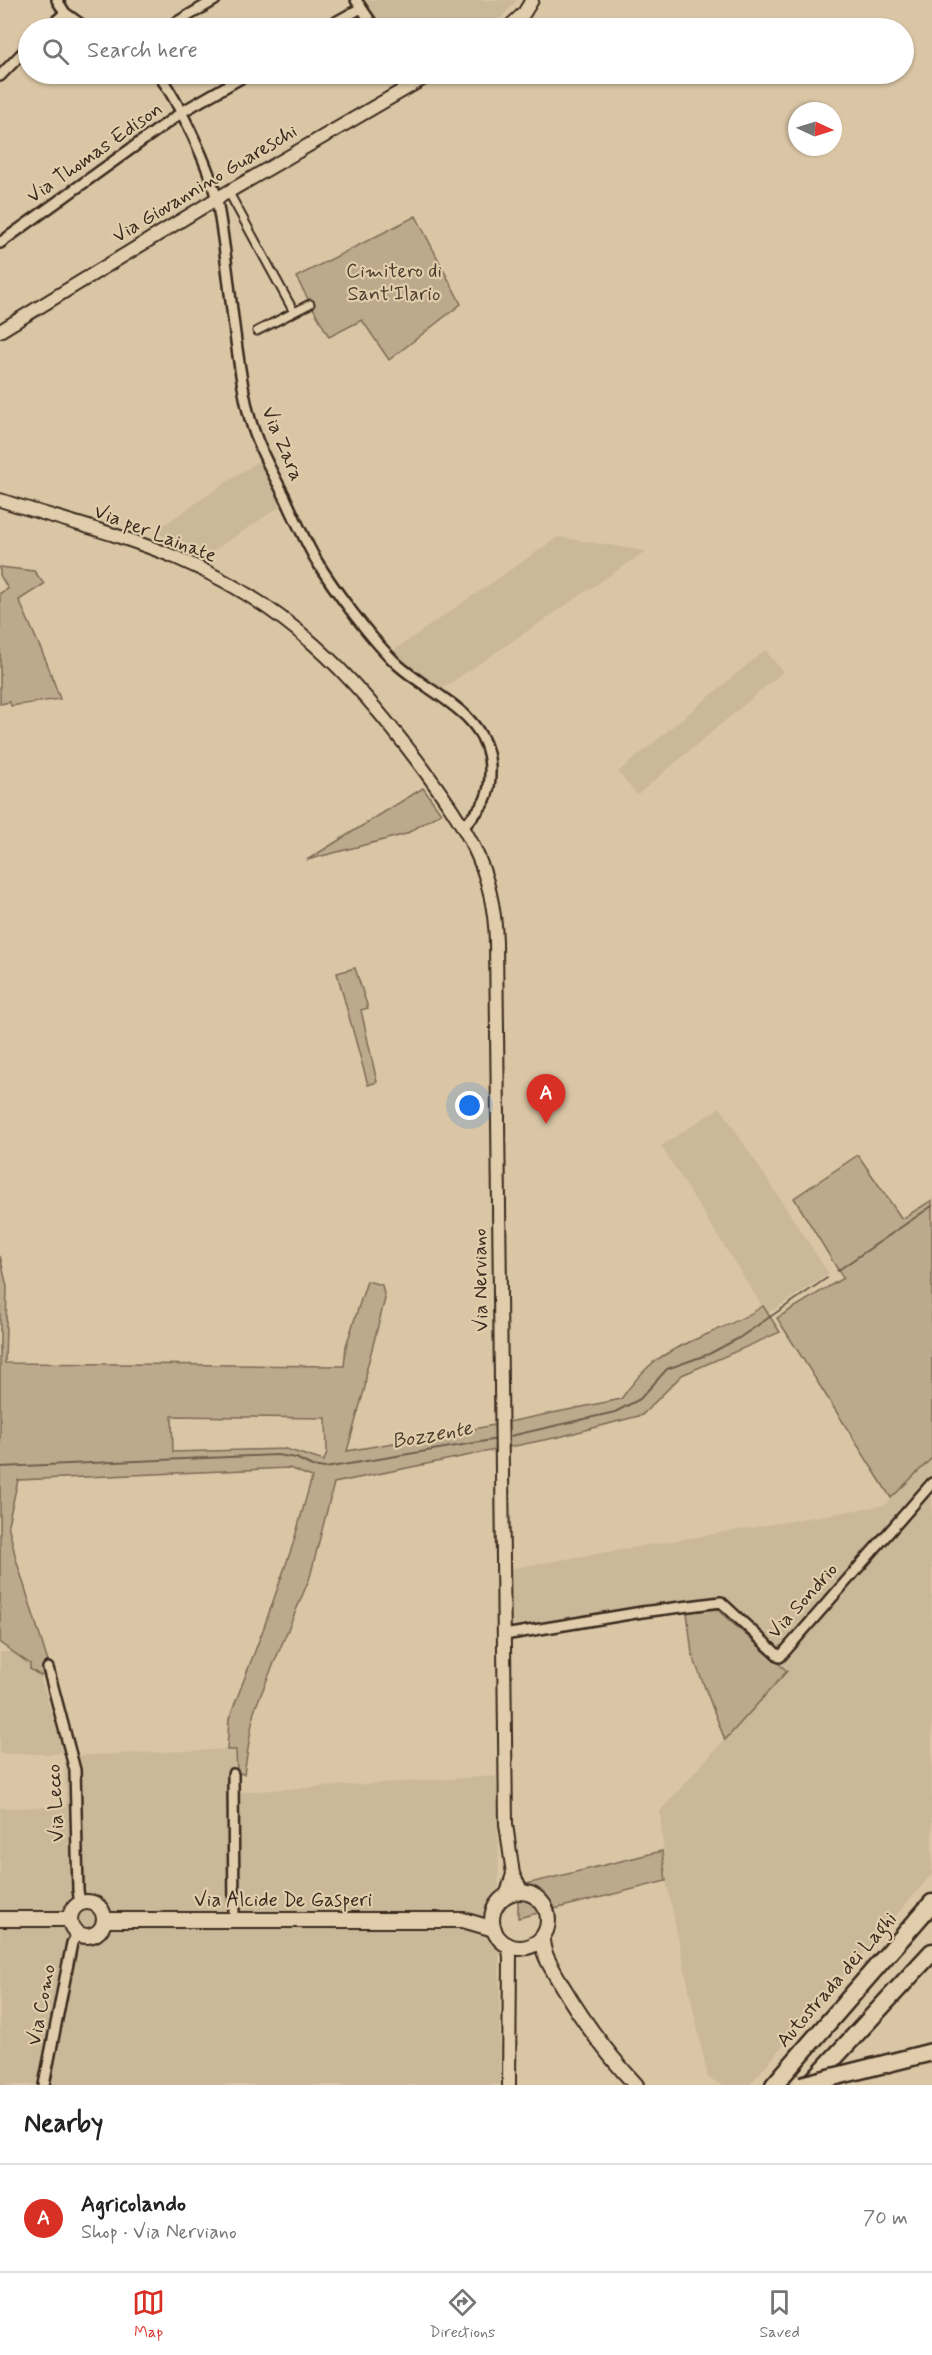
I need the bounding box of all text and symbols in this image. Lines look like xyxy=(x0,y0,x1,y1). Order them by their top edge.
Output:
search box xyxy=(18,18,914,84)
icon: search xyxy=(39,35,72,68)
text: Search here xyxy=(87,37,198,65)
street label: Via Thomas Edison xyxy=(22,96,168,210)
north arrow xyxy=(788,102,842,156)
street label: Via Giovannino Guareschi xyxy=(108,118,302,250)
park label: Cimitero di Sant'Ilario xyxy=(346,258,442,308)
street label: Via Zara xyxy=(254,403,310,485)
street label: Via per Lainate xyxy=(90,498,220,570)
pin: A xyxy=(526,1074,566,1124)
your location xyxy=(455,1091,484,1120)
street label: Via Nerviano xyxy=(467,1228,495,1332)
water label: Bozzente xyxy=(389,1414,476,1456)
street label: Via Sondrio xyxy=(762,1557,844,1645)
street label: Via Lecco xyxy=(40,1763,72,1843)
street label: Via Alcide De Gasperi xyxy=(194,1887,372,1914)
street label: Autostrada dei Laghi xyxy=(771,1906,905,2055)
street label: Via Como xyxy=(21,1962,63,2048)
text: Nearby xyxy=(24,2107,103,2141)
text: Agricolando xyxy=(81,2191,186,2219)
text: A xyxy=(37,2205,50,2232)
text: 70 m xyxy=(863,2205,908,2232)
text: Shop · Via Nerviano xyxy=(81,2219,237,2246)
tab: Map xyxy=(132,2286,165,2343)
tab: Directions xyxy=(429,2286,495,2343)
tab: Saved xyxy=(759,2286,800,2343)

